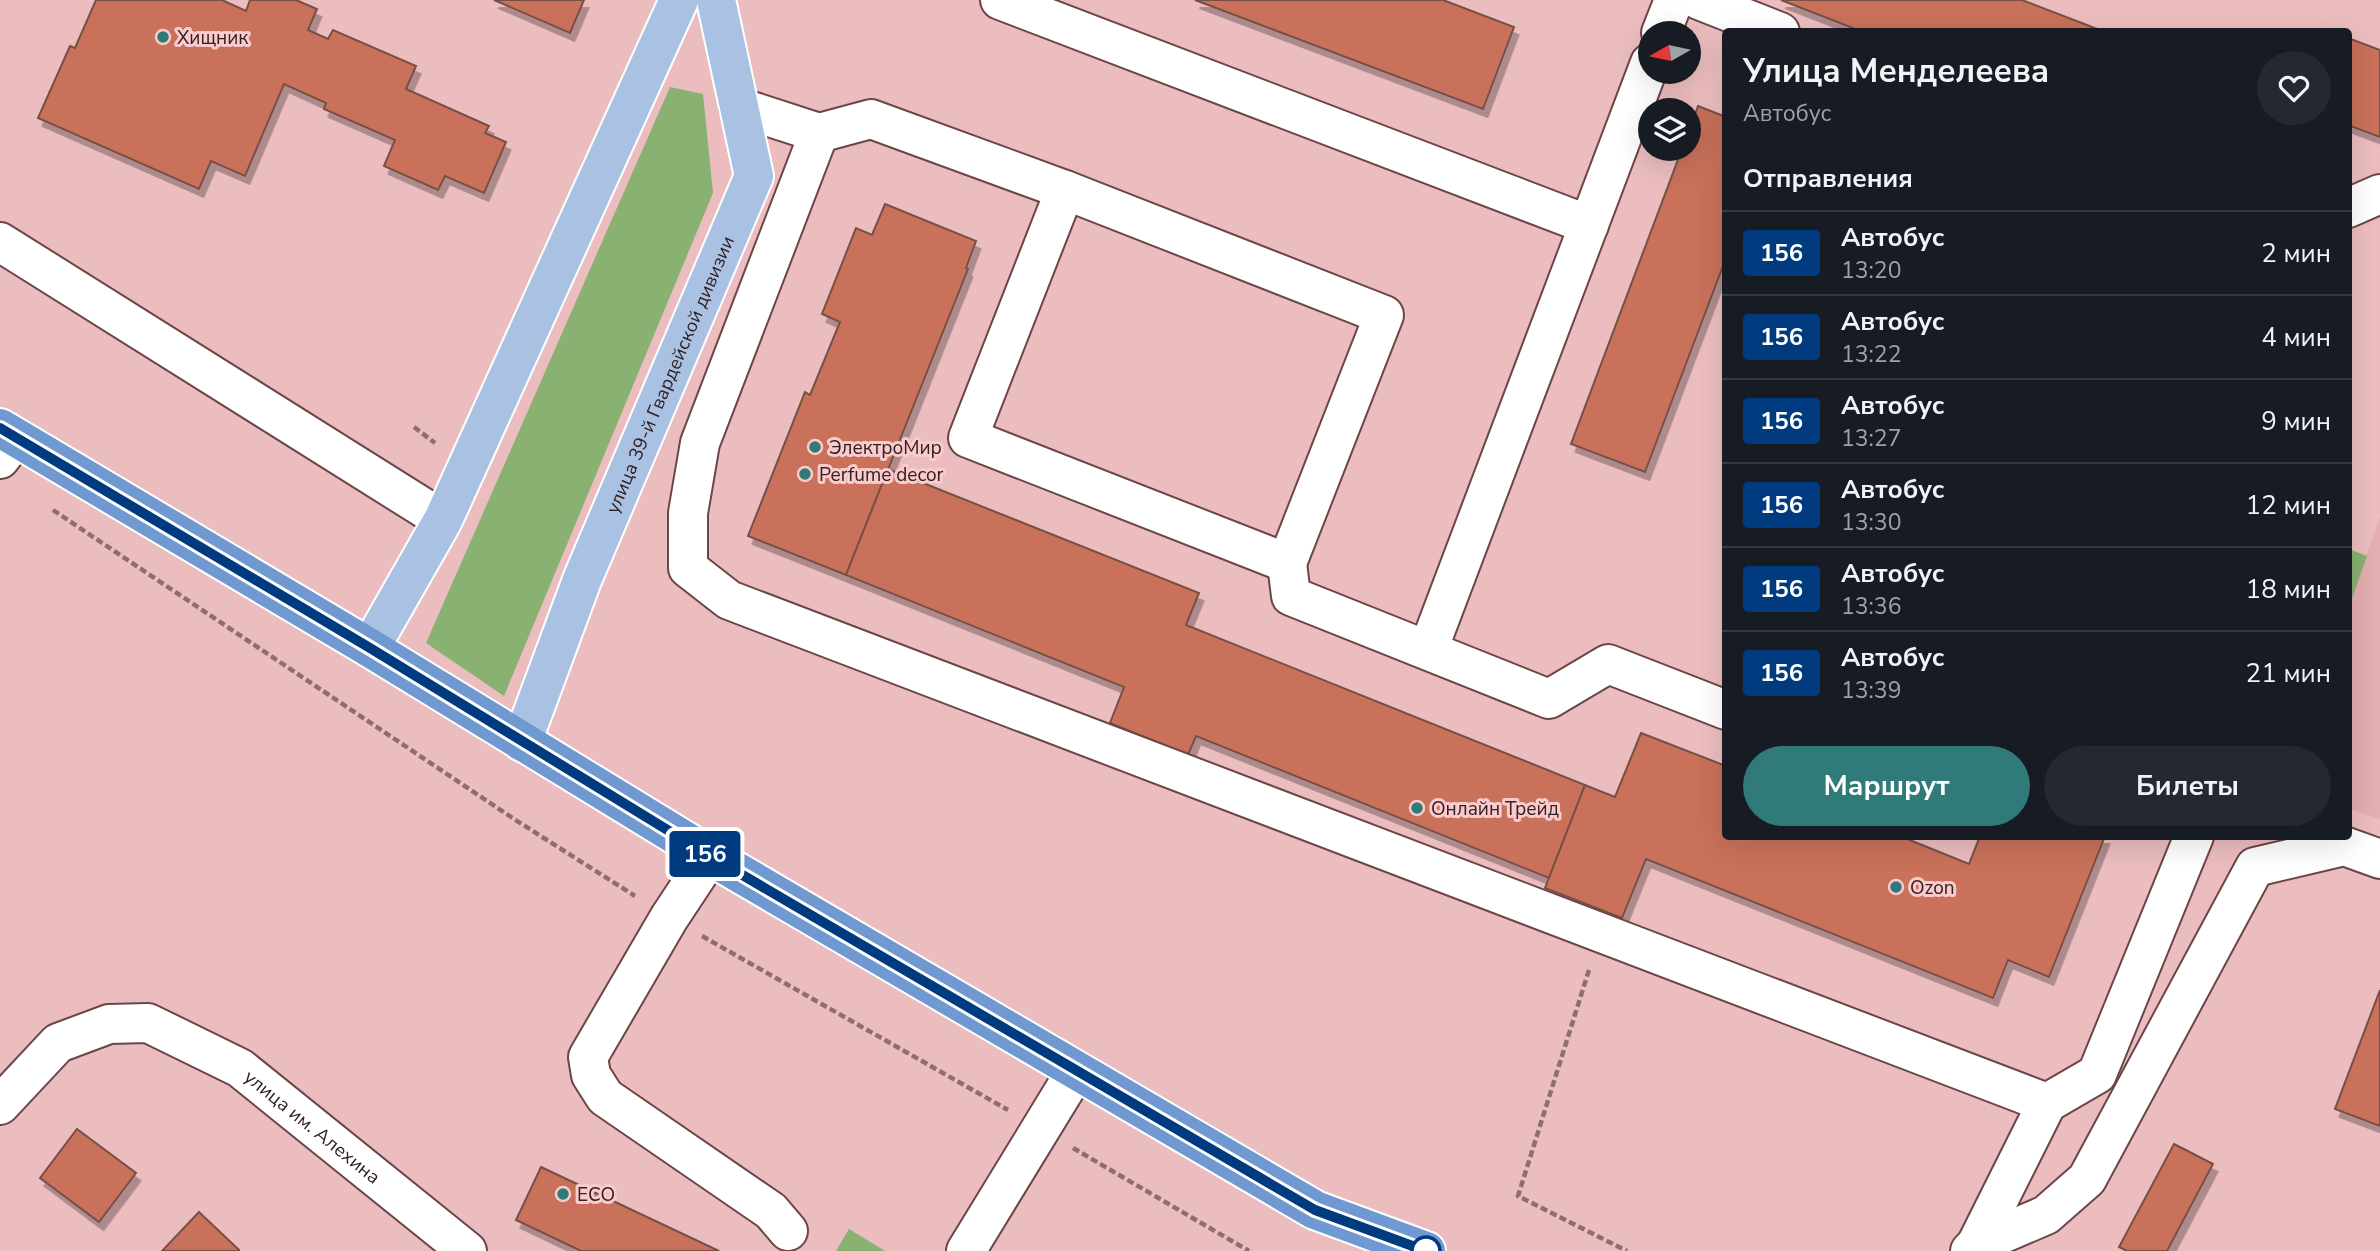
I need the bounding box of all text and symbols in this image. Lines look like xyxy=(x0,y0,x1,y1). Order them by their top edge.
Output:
north arrow xyxy=(1638,21,1701,84)
map controls xyxy=(1638,21,1701,161)
place label: Хищник xyxy=(177,25,248,51)
marker: Хищник xyxy=(155,29,171,45)
text: Улица Менделеева xyxy=(1743,49,2049,94)
button: heart xyxy=(2257,51,2331,125)
button: layers xyxy=(1638,98,1701,161)
text: Автобус xyxy=(1743,98,1831,129)
text: Отправления xyxy=(1743,161,1913,196)
text: Автобус xyxy=(1841,220,1944,255)
street label: улица 39-й Гвардейской дивизии xyxy=(600,232,741,518)
text: 2 мин xyxy=(2261,236,2331,271)
text: 156 xyxy=(1760,237,1803,269)
text: 13:20 xyxy=(1841,255,1901,286)
text: Автобус xyxy=(1841,304,1944,339)
text: 4 мин xyxy=(2261,320,2331,355)
text: 156 xyxy=(1760,321,1803,353)
text: 13:22 xyxy=(1841,339,1901,370)
text: Автобус xyxy=(1841,388,1944,423)
text: 9 мин xyxy=(2261,404,2331,439)
text: 156 xyxy=(1760,405,1803,437)
text: 13:27 xyxy=(1841,423,1901,454)
place label: ЭлектроМир xyxy=(829,435,942,461)
marker: ЭлектроМир xyxy=(807,439,823,455)
place label: Perfume decor xyxy=(819,462,944,488)
marker: Perfume decor xyxy=(797,466,813,482)
text: Автобус xyxy=(1841,472,1944,507)
text: 12 мин xyxy=(2246,488,2331,523)
text: 156 xyxy=(1760,489,1803,521)
text: 13:30 xyxy=(1841,507,1901,538)
text: Автобус xyxy=(1841,556,1944,591)
text: 18 мин xyxy=(2246,572,2331,607)
text: 156 xyxy=(1760,573,1803,605)
text: 13:36 xyxy=(1841,591,1901,622)
text: Автобус xyxy=(1841,640,1944,675)
text: 21 мин xyxy=(2246,656,2331,691)
text: 156 xyxy=(1760,657,1803,689)
text: 13:39 xyxy=(1841,675,1901,706)
button: Маршрут xyxy=(1743,746,2030,826)
button: Билеты xyxy=(2044,746,2331,826)
place label: Онлайн Трейд xyxy=(1431,796,1559,822)
marker: Онлайн Трейд xyxy=(1409,800,1425,816)
line badge: 156 xyxy=(665,831,745,877)
text: 156 xyxy=(683,838,727,870)
place label: Ozon xyxy=(1910,875,1955,901)
marker: Ozon xyxy=(1888,879,1904,895)
street label: улица им. Алехина xyxy=(238,1064,386,1190)
place label: ECO xyxy=(577,1182,615,1208)
marker: ECO xyxy=(555,1186,571,1202)
unlabelled marker xyxy=(1411,1236,1441,1251)

